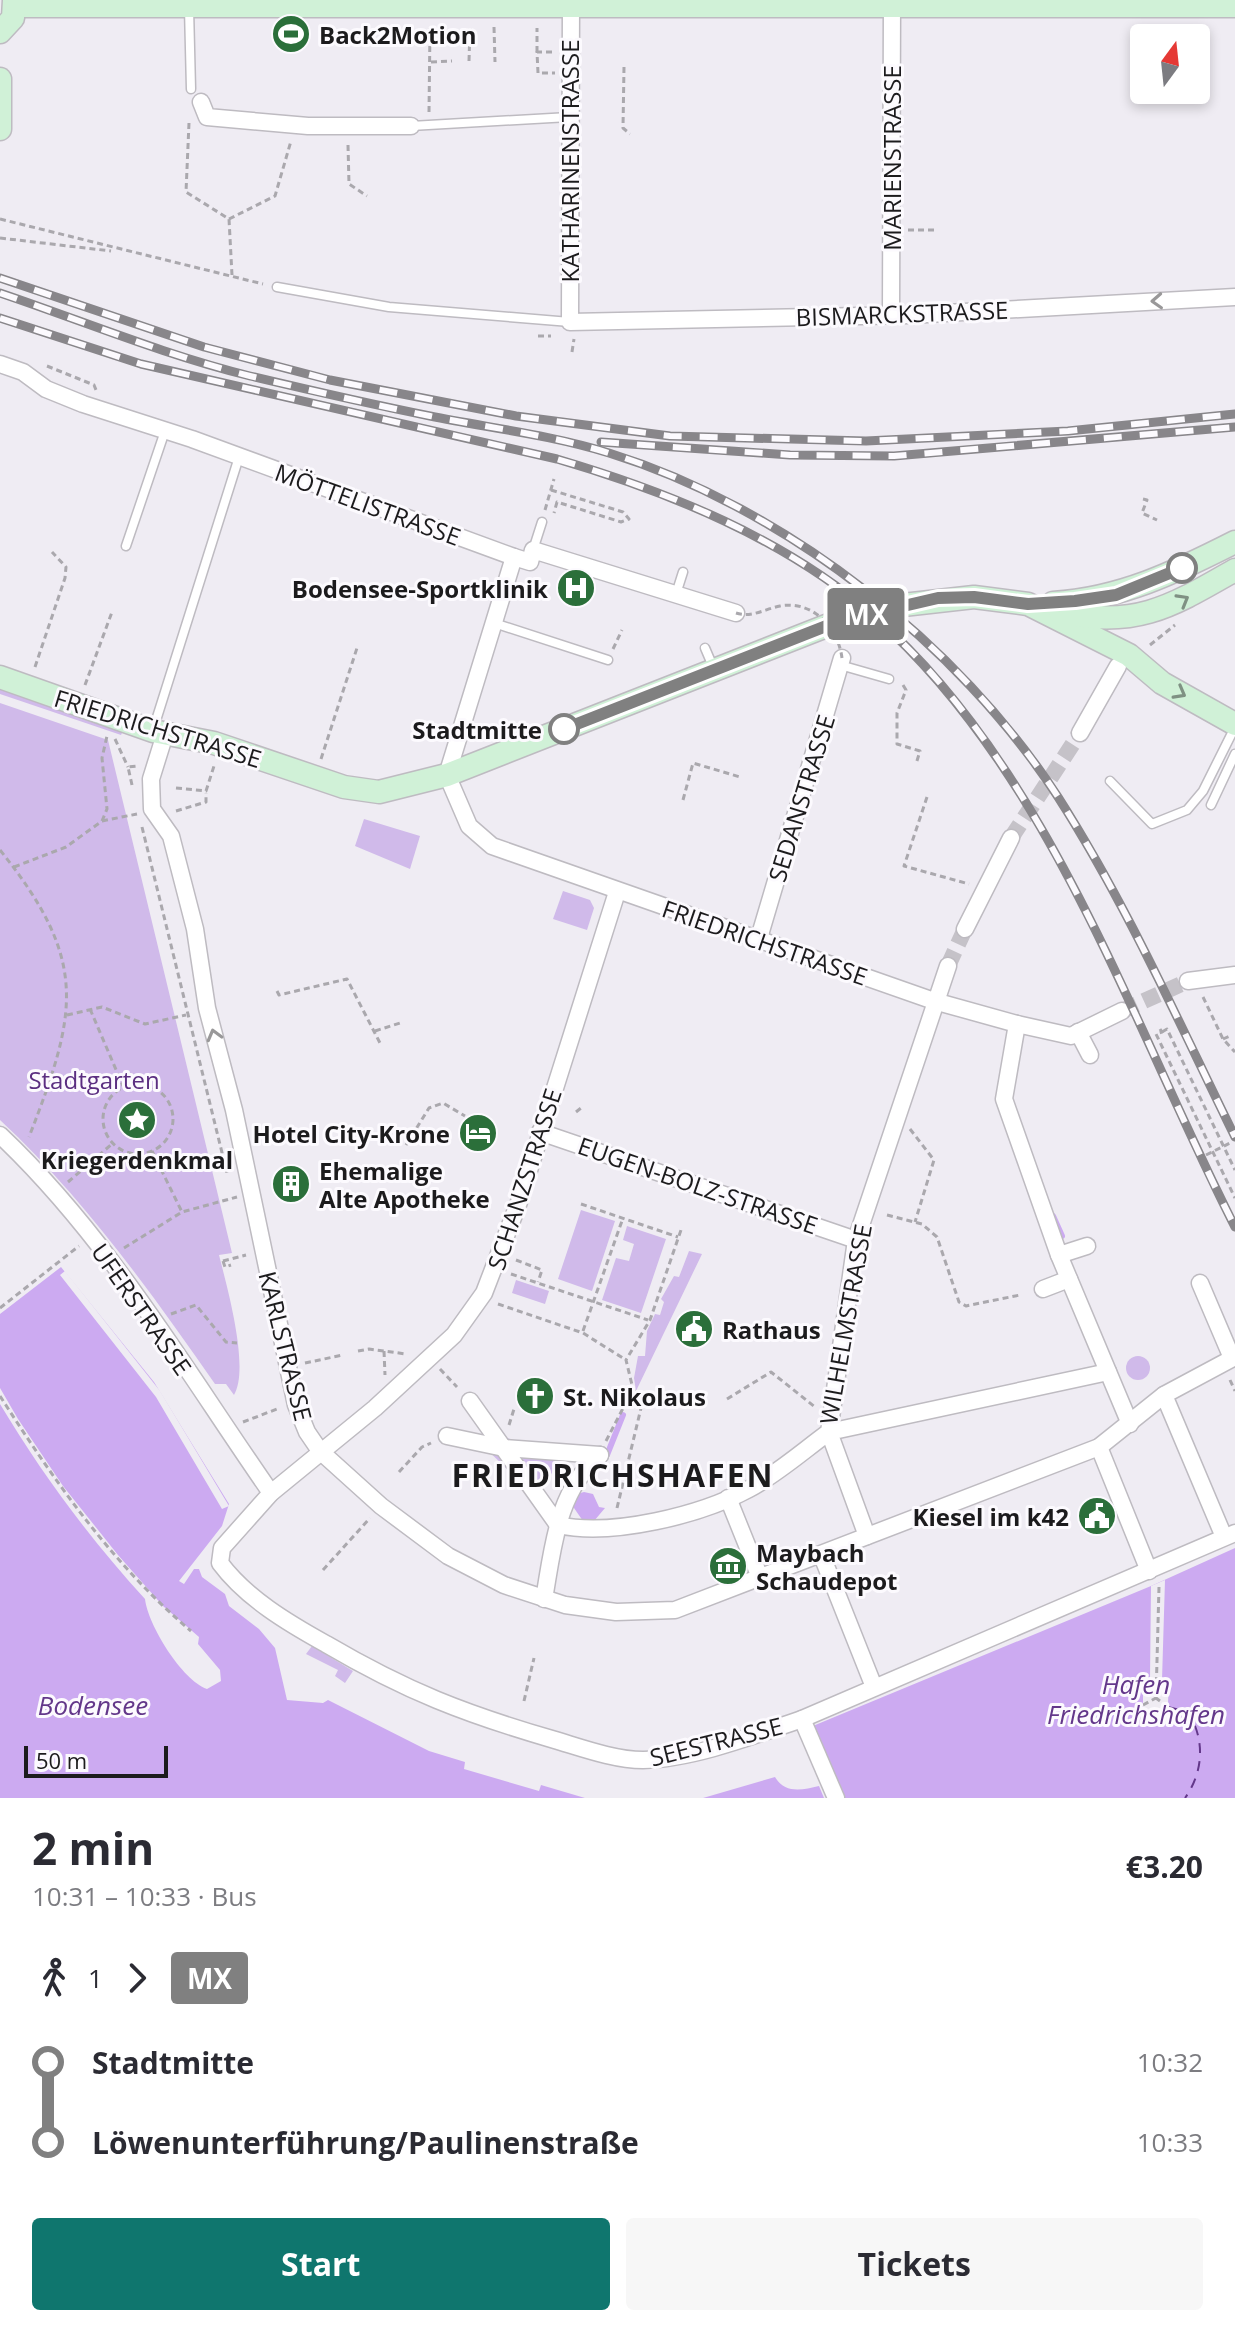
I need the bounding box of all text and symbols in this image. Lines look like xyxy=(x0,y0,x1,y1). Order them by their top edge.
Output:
sports icon: Back2Motion xyxy=(270,13,312,55)
place label: Back2Motion xyxy=(319,18,476,51)
north arrow xyxy=(1130,24,1210,104)
map controls xyxy=(1130,24,1210,104)
street label: KATHARINENSTRASSE xyxy=(553,40,586,282)
street label: MARIENSTRASSE xyxy=(875,65,908,251)
street label: BISMARCKSTRASSE xyxy=(795,293,1009,333)
one-way arrow xyxy=(1150,293,1163,310)
street label: MÖTTELISTRASSE xyxy=(271,455,465,553)
unlabelled marker xyxy=(1167,553,1197,583)
hospital icon: Bodensee-Sportklinik xyxy=(555,567,597,609)
place label: Bodensee-Sportklinik xyxy=(292,572,548,605)
line badge: MX xyxy=(830,588,902,640)
one-way arrow xyxy=(1174,594,1189,610)
text: MX xyxy=(843,595,889,633)
street label: FRIEDRICHSTRASSE xyxy=(50,681,266,775)
one-way arrow xyxy=(1171,683,1186,699)
street label: SEDANSTRASSE xyxy=(760,710,842,886)
place label: Stadtmitte xyxy=(412,713,542,746)
marker: Stadtmitte xyxy=(549,714,579,744)
street label: FRIEDRICHSTRASSE xyxy=(658,891,872,993)
one-way arrow xyxy=(207,1028,223,1042)
park label: Stadtgarten xyxy=(28,1063,160,1096)
street label: SCHANZSTRASSE xyxy=(479,1084,569,1274)
place icon: Kriegerdenkmal xyxy=(116,1099,158,1141)
hotel icon: Hotel City-Krone xyxy=(457,1112,499,1154)
place label: Hotel City-Krone xyxy=(253,1117,450,1150)
street label: EUGEN-BOLZ-STRASSE xyxy=(574,1128,822,1242)
place label: Kriegerdenkmal xyxy=(41,1143,233,1176)
place label: Ehemalige Alte Apotheke xyxy=(319,1154,490,1215)
building icon: Ehemalige Alte Apotheke xyxy=(270,1163,312,1205)
street label: WILHELMSTRASSE xyxy=(811,1221,879,1427)
street label: UFERSTRASSE xyxy=(84,1236,200,1382)
street label: KARLSTRASSE xyxy=(251,1268,321,1424)
public building icon: Rathaus xyxy=(673,1308,715,1350)
place label: Rathaus xyxy=(722,1313,821,1346)
church icon: St. Nikolaus xyxy=(514,1375,556,1417)
place label: St. Nikolaus xyxy=(563,1380,706,1413)
district label: FRIEDRICHSHAFEN xyxy=(451,1453,775,1496)
public building icon: Kiesel im k42 xyxy=(1076,1495,1118,1537)
place label: Kiesel im k42 xyxy=(912,1500,1069,1533)
place label: Maybach Schaudepot xyxy=(756,1536,897,1597)
museum icon: Maybach Schaudepot xyxy=(707,1545,749,1587)
water label: Hafen Friedrichshafen xyxy=(1047,1666,1225,1732)
water label: Bodensee xyxy=(38,1687,148,1723)
street label: SEESTRASSE xyxy=(646,1709,786,1773)
scale bar xyxy=(24,1742,168,1778)
text: 50 m xyxy=(36,1745,87,1775)
text: 2 min xyxy=(32,1818,154,1878)
text: €3.20 xyxy=(1126,1846,1203,1887)
text: 10:31 – 10:33 · Bus xyxy=(32,1878,257,1914)
icon: walk xyxy=(32,1956,76,2000)
icon: forward xyxy=(115,1956,159,2000)
text: MX xyxy=(187,1959,232,1997)
text: 1 xyxy=(88,1960,103,1996)
text: Stadtmitte xyxy=(92,2042,254,2083)
text: 10:32 xyxy=(1137,2044,1203,2080)
text: Löwenunterführung/Paulinenstraße xyxy=(92,2122,639,2163)
text: 10:33 xyxy=(1137,2124,1203,2160)
button: Start xyxy=(32,2218,610,2310)
button: Tickets xyxy=(626,2218,1203,2310)

